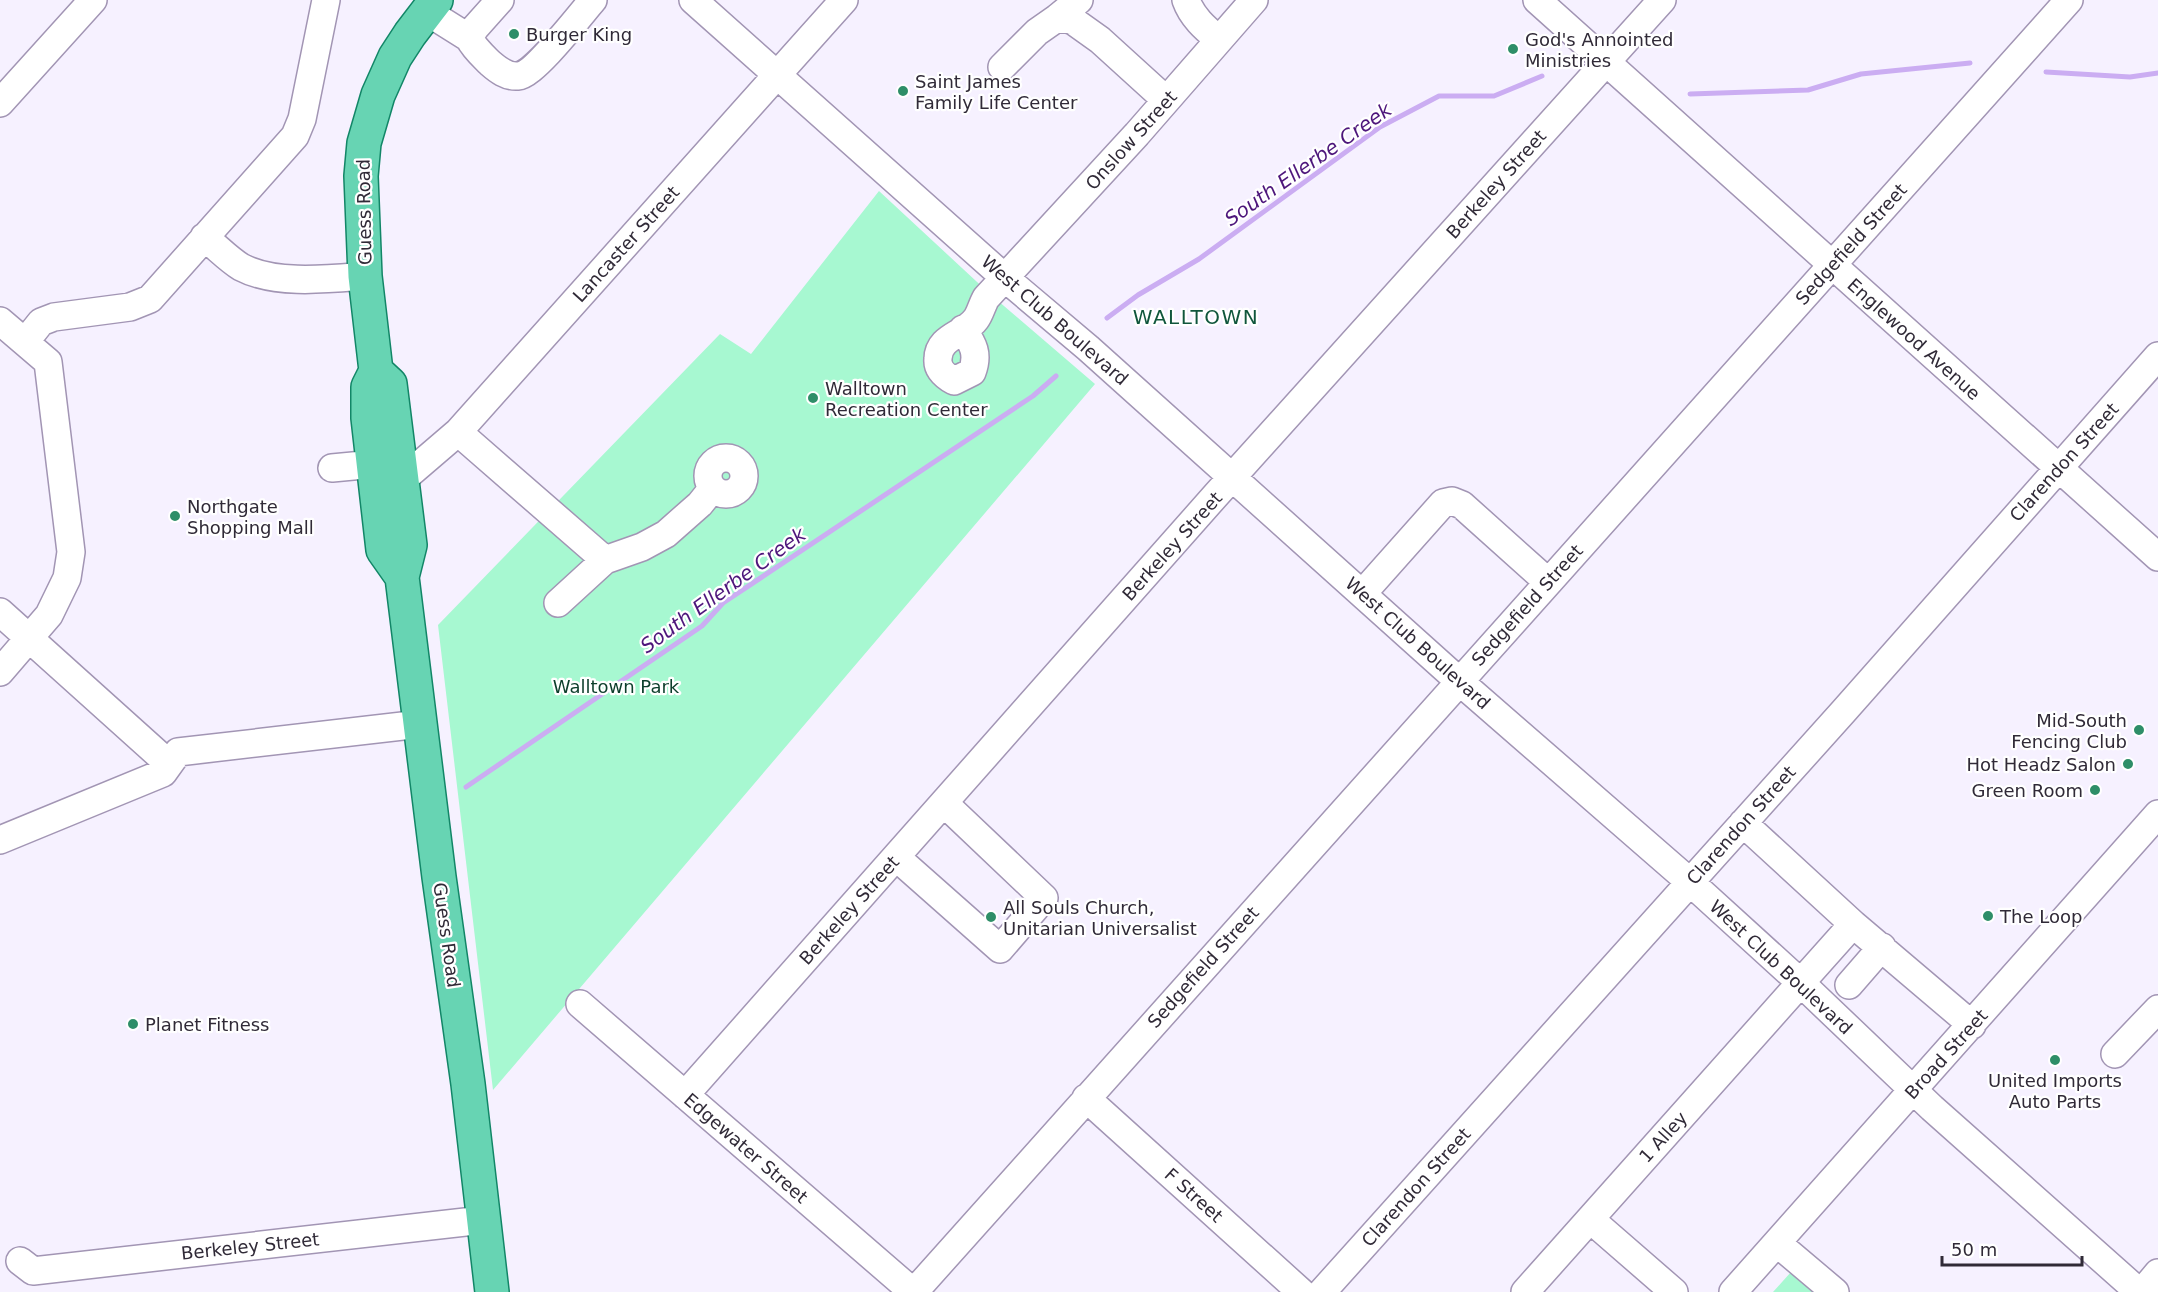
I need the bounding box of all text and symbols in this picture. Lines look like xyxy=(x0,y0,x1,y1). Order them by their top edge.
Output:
place label: Burger King xyxy=(526,24,632,45)
marker: Burger King xyxy=(507,27,521,41)
place label: God's Annointed Ministries xyxy=(1525,29,1674,71)
marker: God's Annointed Ministries xyxy=(1506,42,1520,56)
place label: Saint James Family Life Center xyxy=(915,71,1078,113)
marker: Saint James Family Life Center xyxy=(896,84,910,98)
street label: Onslow Street xyxy=(1081,86,1181,194)
water label: South Ellerbe Creek xyxy=(1220,96,1397,231)
street label: Berkeley Street xyxy=(1442,125,1550,243)
street label: Guess Road xyxy=(353,159,375,265)
street label: Sedgefield Street xyxy=(1791,179,1911,309)
street label: Lancaster Street xyxy=(568,182,684,306)
street label: West Club Boulevard xyxy=(977,251,1133,389)
street label: Englewood Avenue xyxy=(1843,274,1985,404)
district label: WALLTOWN xyxy=(1133,305,1259,329)
place label: Walltown Recreation Center xyxy=(825,378,988,420)
marker: Walltown Recreation Center xyxy=(806,391,820,405)
street label: Clarendon Street xyxy=(2005,398,2123,526)
street label: Berkeley Street xyxy=(1118,487,1226,605)
place label: Northgate Shopping Mall xyxy=(187,496,314,538)
marker: Northgate Shopping Mall xyxy=(168,509,182,523)
water label: South Ellerbe Creek xyxy=(636,521,811,658)
street label: Sedgefield Street xyxy=(1467,540,1587,670)
street label: West Club Boulevard xyxy=(1341,573,1495,713)
park label: Walltown Park xyxy=(553,676,680,697)
place label: Mid-South Fencing Club xyxy=(2011,710,2127,752)
marker: Mid-South Fencing Club xyxy=(2132,723,2146,737)
place label: Hot Headz Salon xyxy=(1967,754,2116,775)
marker: Hot Headz Salon xyxy=(2121,757,2135,771)
street label: Clarendon Street xyxy=(1682,761,1800,889)
place label: Green Room xyxy=(1972,780,2083,801)
marker: Green Room xyxy=(2088,783,2102,797)
street label: Berkeley Street xyxy=(795,851,903,969)
street label: Guess Road xyxy=(429,881,465,989)
street label: West Club Boulevard xyxy=(1705,896,1857,1038)
place label: All Souls Church, Unitarian Universalist xyxy=(1003,897,1197,939)
street label: Sedgefield Street xyxy=(1143,902,1263,1032)
place label: The Loop xyxy=(1999,906,2082,927)
marker: The Loop xyxy=(1981,909,1995,923)
marker: All Souls Church, Unitarian Universalist xyxy=(984,910,998,924)
street label: Broad Street xyxy=(1900,1005,1992,1103)
place label: Planet Fitness xyxy=(145,1014,270,1035)
marker: Planet Fitness xyxy=(126,1017,140,1031)
marker: United Imports Auto Parts xyxy=(2048,1053,2062,1067)
place label: United Imports Auto Parts xyxy=(1988,1070,2122,1112)
street label: Edgewater Street xyxy=(680,1089,812,1207)
street label: 1 Alley xyxy=(1635,1107,1692,1167)
street label: Clarendon Street xyxy=(1357,1123,1475,1251)
street label: F Street xyxy=(1161,1164,1227,1226)
street label: Berkeley Street xyxy=(180,1228,320,1264)
scale bar xyxy=(1942,1229,2082,1267)
text: 50 m xyxy=(1951,1239,1997,1260)

